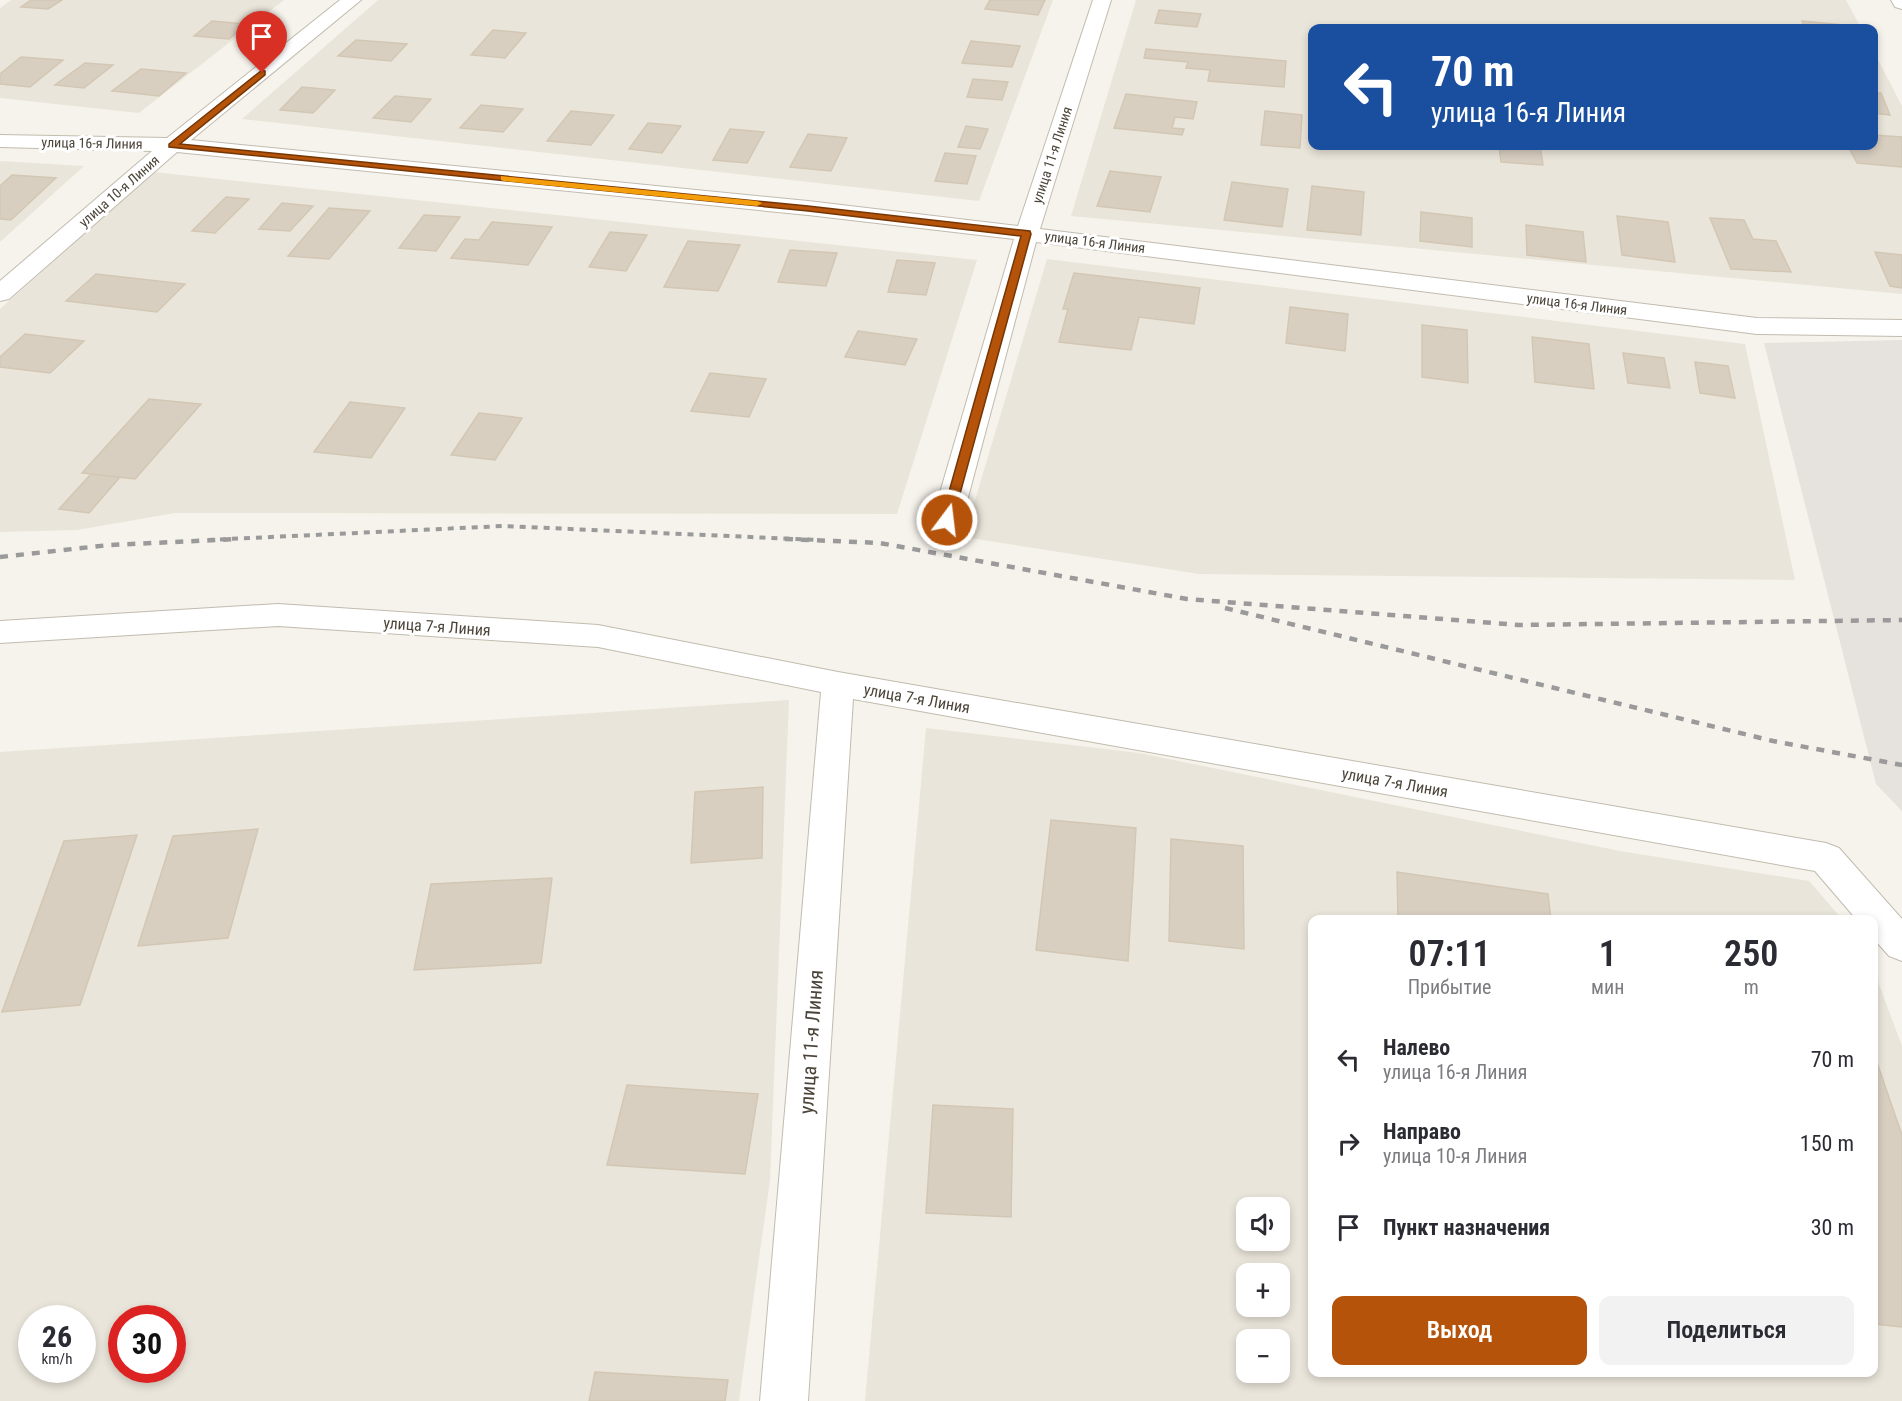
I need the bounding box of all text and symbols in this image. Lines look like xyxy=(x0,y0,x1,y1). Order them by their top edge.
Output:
pin xyxy=(236,11,287,73)
icon: arrive xyxy=(245,20,278,53)
text: 70 m xyxy=(1431,47,1514,96)
icon: left xyxy=(1332,48,1410,126)
text: улица 16-я Линия xyxy=(1431,97,1626,129)
street label: улица 11-я Линия xyxy=(1029,104,1075,206)
street label: улица 16-я Линия xyxy=(41,134,143,152)
street label: улица 10-я Линия xyxy=(76,152,162,230)
street label: улица 16-я Линия xyxy=(1044,228,1146,256)
street label: улица 16-я Линия xyxy=(1526,290,1628,318)
position arrow xyxy=(915,488,979,552)
street label: улица 7-я Линия xyxy=(383,613,491,640)
street label: улица 7-я Линия xyxy=(862,680,972,717)
street label: улица 7-я Линия xyxy=(1340,764,1450,801)
text: 07:11 xyxy=(1409,933,1491,975)
text: 1 xyxy=(1599,933,1617,975)
text: 250 xyxy=(1724,933,1778,975)
street label: улица 11-я Линия xyxy=(794,969,828,1115)
text: Прибытие xyxy=(1408,975,1491,999)
text: мин xyxy=(1591,975,1624,999)
text: m xyxy=(1744,975,1759,999)
text: Налево xyxy=(1383,1035,1450,1060)
icon: left xyxy=(1332,1043,1365,1076)
text: 70 m xyxy=(1811,1047,1854,1072)
text: улица 16-я Линия xyxy=(1383,1060,1527,1084)
text: Направо xyxy=(1383,1119,1461,1144)
icon: right xyxy=(1332,1127,1365,1160)
text: 150 m xyxy=(1800,1131,1854,1156)
text: улица 10-я Линия xyxy=(1383,1144,1527,1168)
map controls xyxy=(1236,1197,1290,1383)
button: sound xyxy=(1236,1197,1290,1251)
icon: arrive xyxy=(1332,1211,1365,1244)
text: Пункт назначения xyxy=(1383,1215,1550,1240)
text: 30 m xyxy=(1811,1215,1854,1240)
button: + xyxy=(1236,1263,1290,1317)
button: Выход xyxy=(1332,1296,1587,1365)
button: Поделиться xyxy=(1599,1296,1854,1365)
speed limit sign: 30 xyxy=(108,1305,186,1383)
text: 26 xyxy=(42,1319,72,1354)
button: − xyxy=(1236,1329,1290,1383)
text: km/h xyxy=(42,1350,72,1368)

